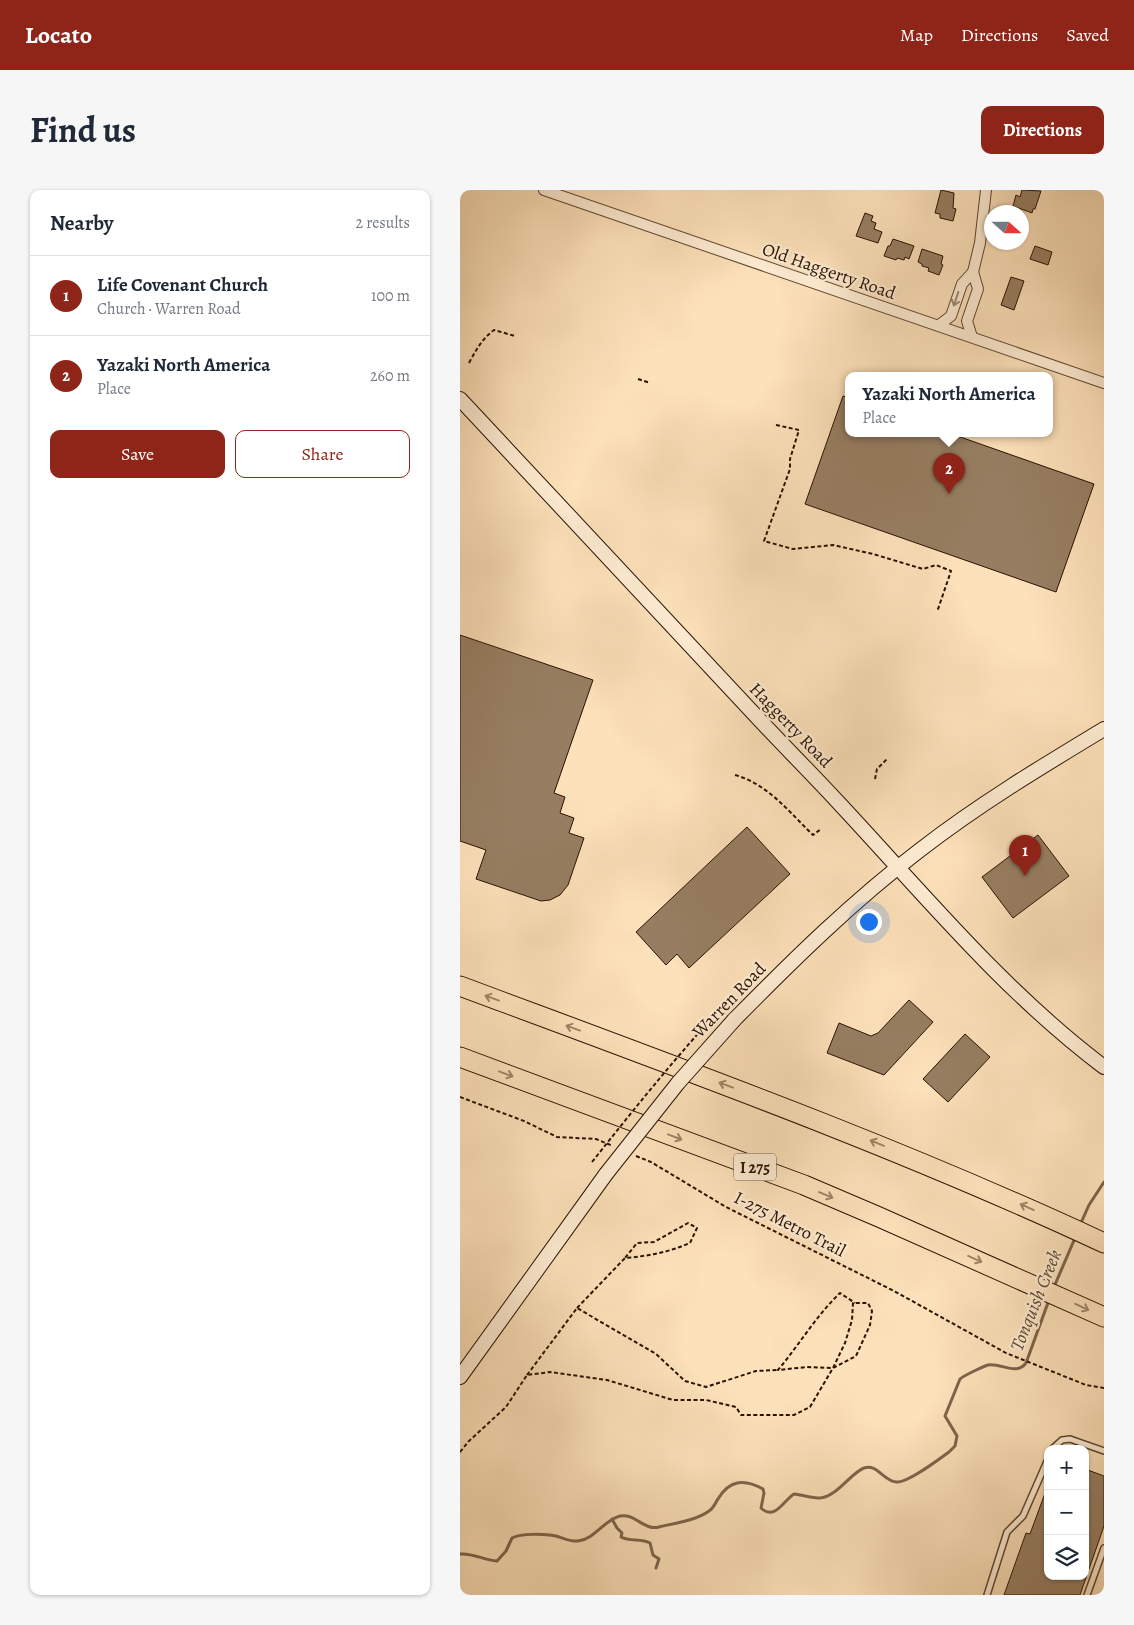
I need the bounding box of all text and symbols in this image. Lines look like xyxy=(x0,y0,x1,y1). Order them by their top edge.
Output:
text: Locato xyxy=(25,19,92,51)
text: Map xyxy=(900,23,933,47)
text: Directions xyxy=(961,23,1038,47)
text: Saved xyxy=(1066,23,1109,47)
text: Find us xyxy=(30,106,136,154)
button: Directions xyxy=(981,106,1104,154)
north arrow xyxy=(984,205,1029,250)
text: Nearby xyxy=(50,209,113,237)
text: 2 results xyxy=(355,212,410,234)
street label: Old Haggerty Road xyxy=(759,237,899,305)
text: Life Covenant Church xyxy=(97,272,268,298)
text: 1 xyxy=(63,285,69,307)
text: 100 m xyxy=(371,285,410,307)
one-way arrow xyxy=(951,291,961,307)
text: Church · Warren Road xyxy=(97,298,241,320)
text: Yazaki North America xyxy=(97,352,271,378)
text: 2 xyxy=(62,365,70,387)
text: 260 m xyxy=(370,365,410,387)
popup xyxy=(845,372,1053,437)
text: Place xyxy=(97,378,131,400)
text: Yazaki North America xyxy=(862,381,1036,407)
text: Place xyxy=(862,407,896,429)
button: Save xyxy=(50,430,225,478)
button: Share xyxy=(235,430,410,478)
pin: 2 xyxy=(933,453,965,494)
street label: Haggerty Road xyxy=(744,677,838,773)
pin: 1 xyxy=(1009,835,1041,876)
your location xyxy=(856,909,882,935)
street label: Warren Road xyxy=(686,957,771,1044)
one-way arrow xyxy=(485,993,500,1002)
one-way arrow xyxy=(566,1023,582,1032)
one-way arrow xyxy=(498,1070,513,1079)
one-way arrow xyxy=(718,1079,733,1088)
one-way arrow xyxy=(666,1133,682,1142)
one-way arrow xyxy=(870,1138,885,1148)
road number: I 275 xyxy=(734,1154,776,1180)
street label: I-275 Metro Trail xyxy=(730,1186,850,1263)
one-way arrow xyxy=(818,1190,833,1200)
one-way arrow xyxy=(1020,1202,1035,1212)
water label: Tonquish Creek xyxy=(1004,1246,1068,1355)
one-way arrow xyxy=(967,1255,982,1265)
one-way arrow xyxy=(1074,1303,1089,1312)
map controls xyxy=(1044,1445,1089,1580)
button: + xyxy=(1044,1445,1089,1490)
button: − xyxy=(1044,1490,1089,1535)
button: layers xyxy=(1044,1535,1089,1580)

